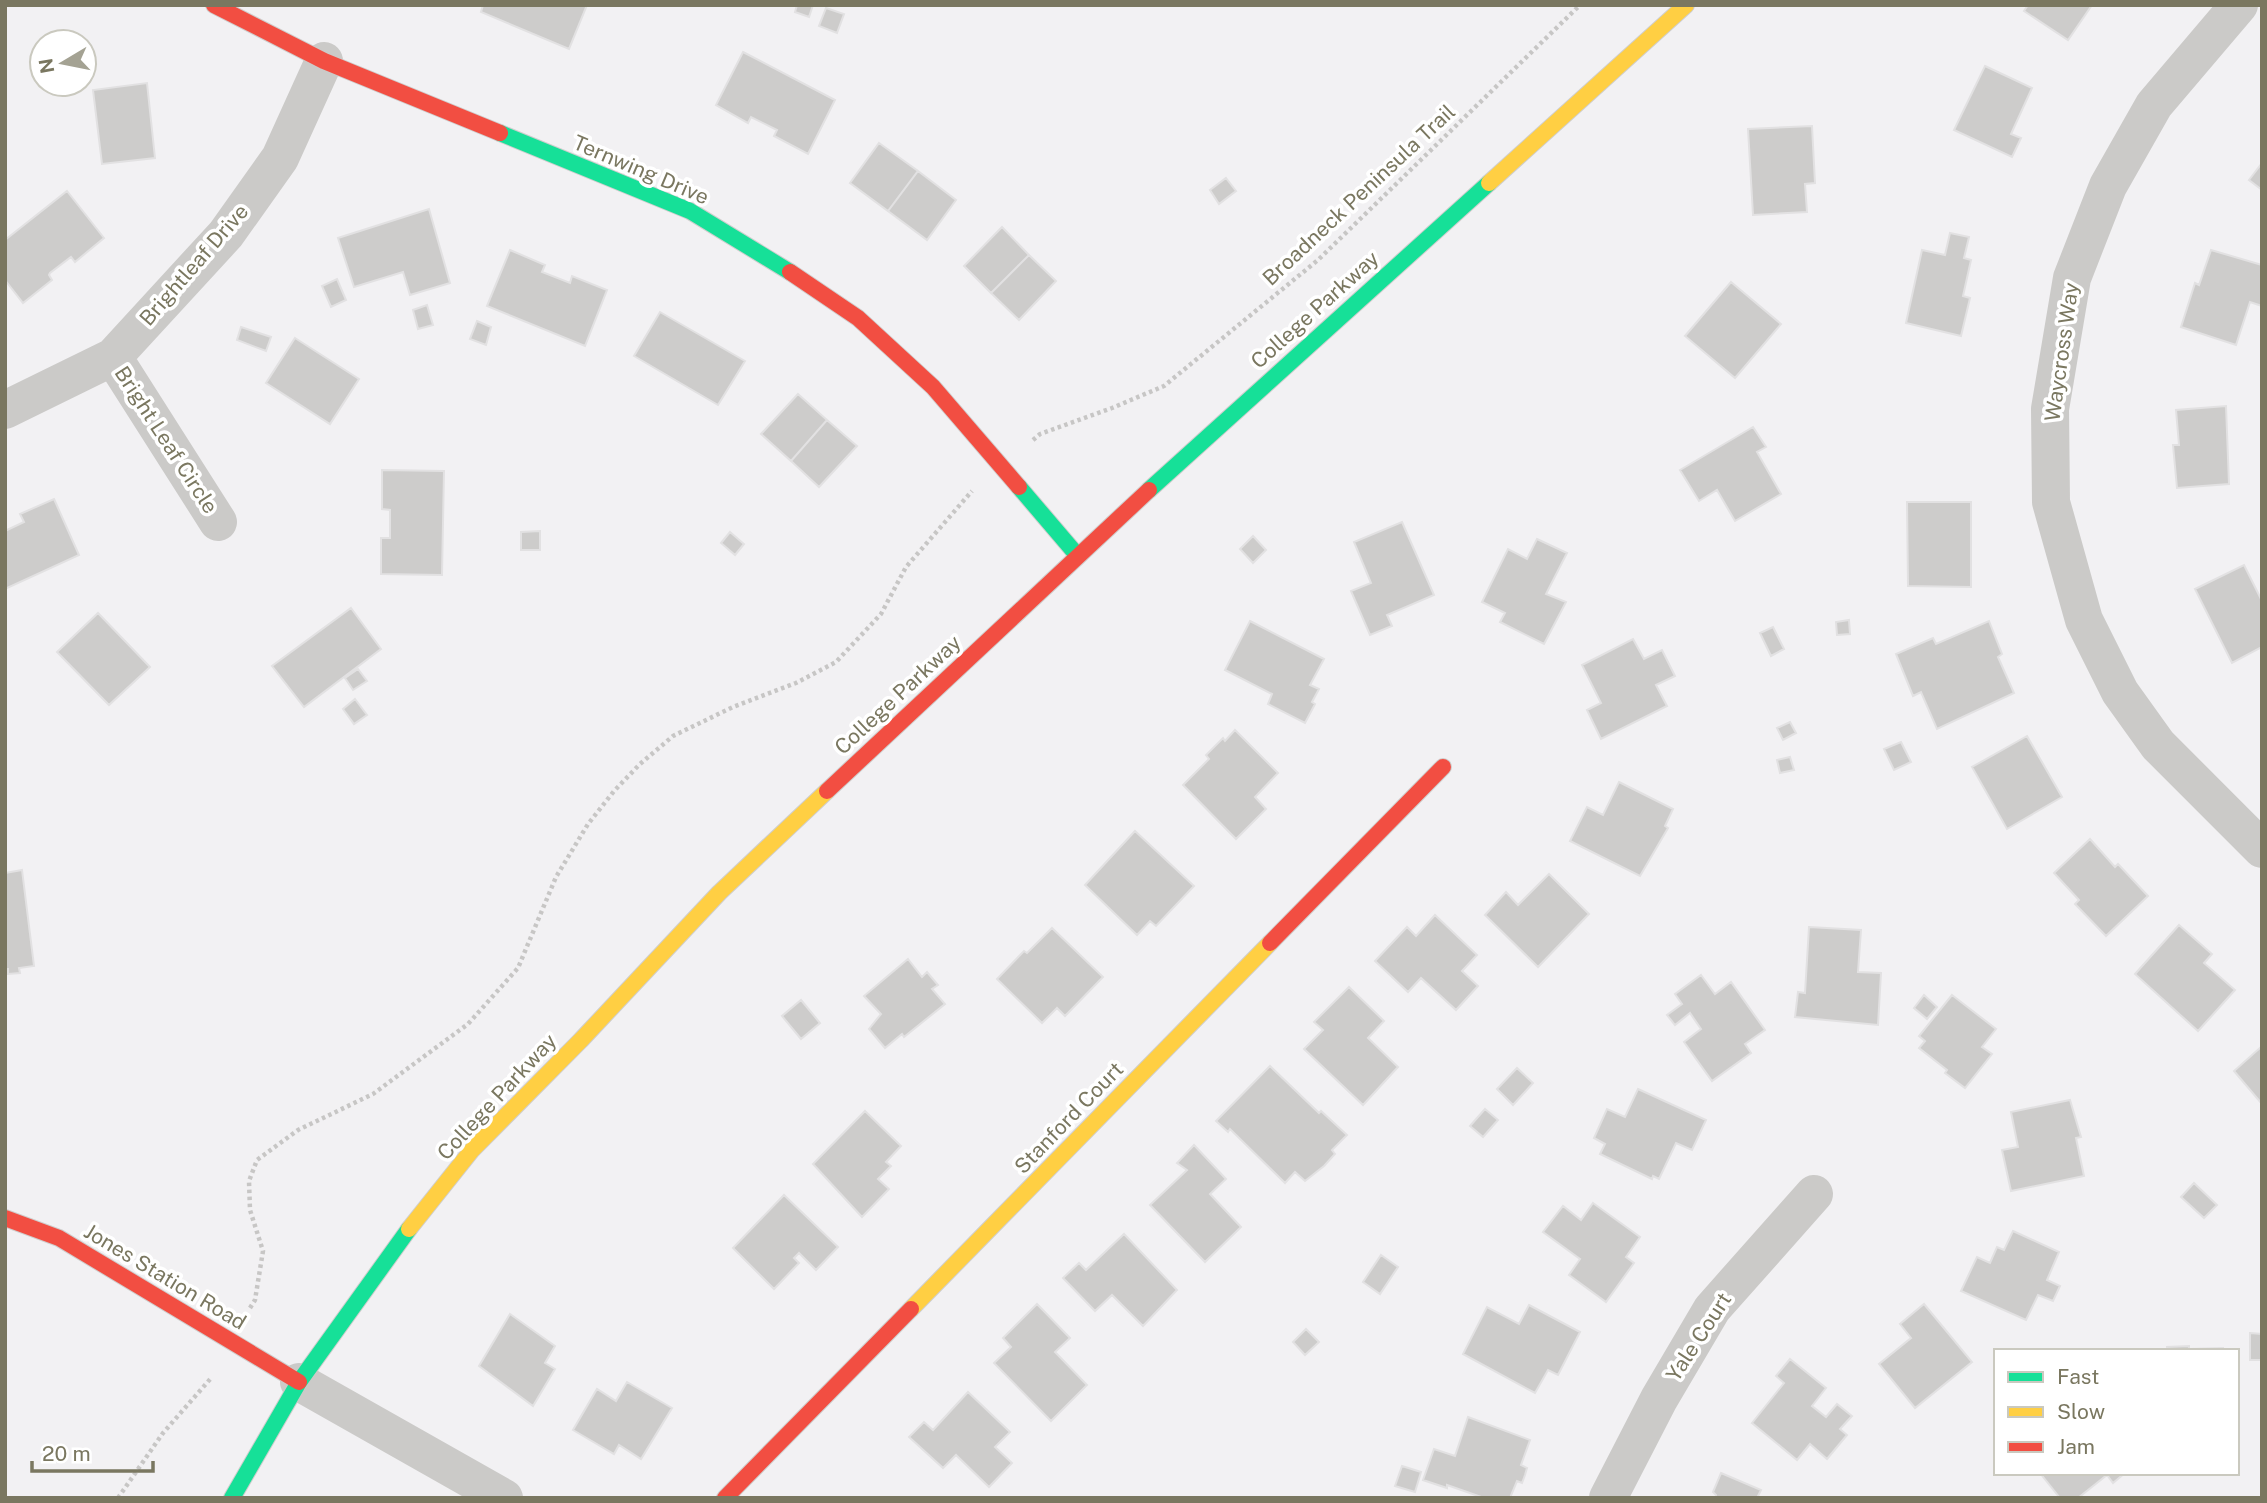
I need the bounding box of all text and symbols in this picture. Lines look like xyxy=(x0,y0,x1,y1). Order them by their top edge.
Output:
north arrow xyxy=(28,28,98,98)
text: N xyxy=(34,57,58,75)
street label: Broadneck Peninsula Trail xyxy=(1257,99,1460,290)
street label: Ternwing Drive xyxy=(570,130,713,209)
street label: Brightleaf Drive xyxy=(134,199,253,331)
street label: College Parkway xyxy=(1246,246,1384,374)
street label: Waycross Way xyxy=(2039,281,2084,423)
street label: Bright Leaf Circle xyxy=(110,361,223,518)
street label: College Parkway xyxy=(829,630,966,759)
street label: College Parkway xyxy=(432,1028,561,1165)
street label: Stanford Court xyxy=(1009,1057,1128,1179)
street label: Jones Station Road xyxy=(80,1218,251,1335)
street label: Yale Court xyxy=(1661,1288,1736,1386)
legend xyxy=(1994,1349,2239,1475)
text: Fast xyxy=(2057,1364,2099,1389)
text: Slow xyxy=(2057,1399,2105,1424)
scale bar xyxy=(32,1430,152,1474)
text: Jam xyxy=(2057,1434,2095,1459)
text: 20 m xyxy=(42,1441,91,1466)

